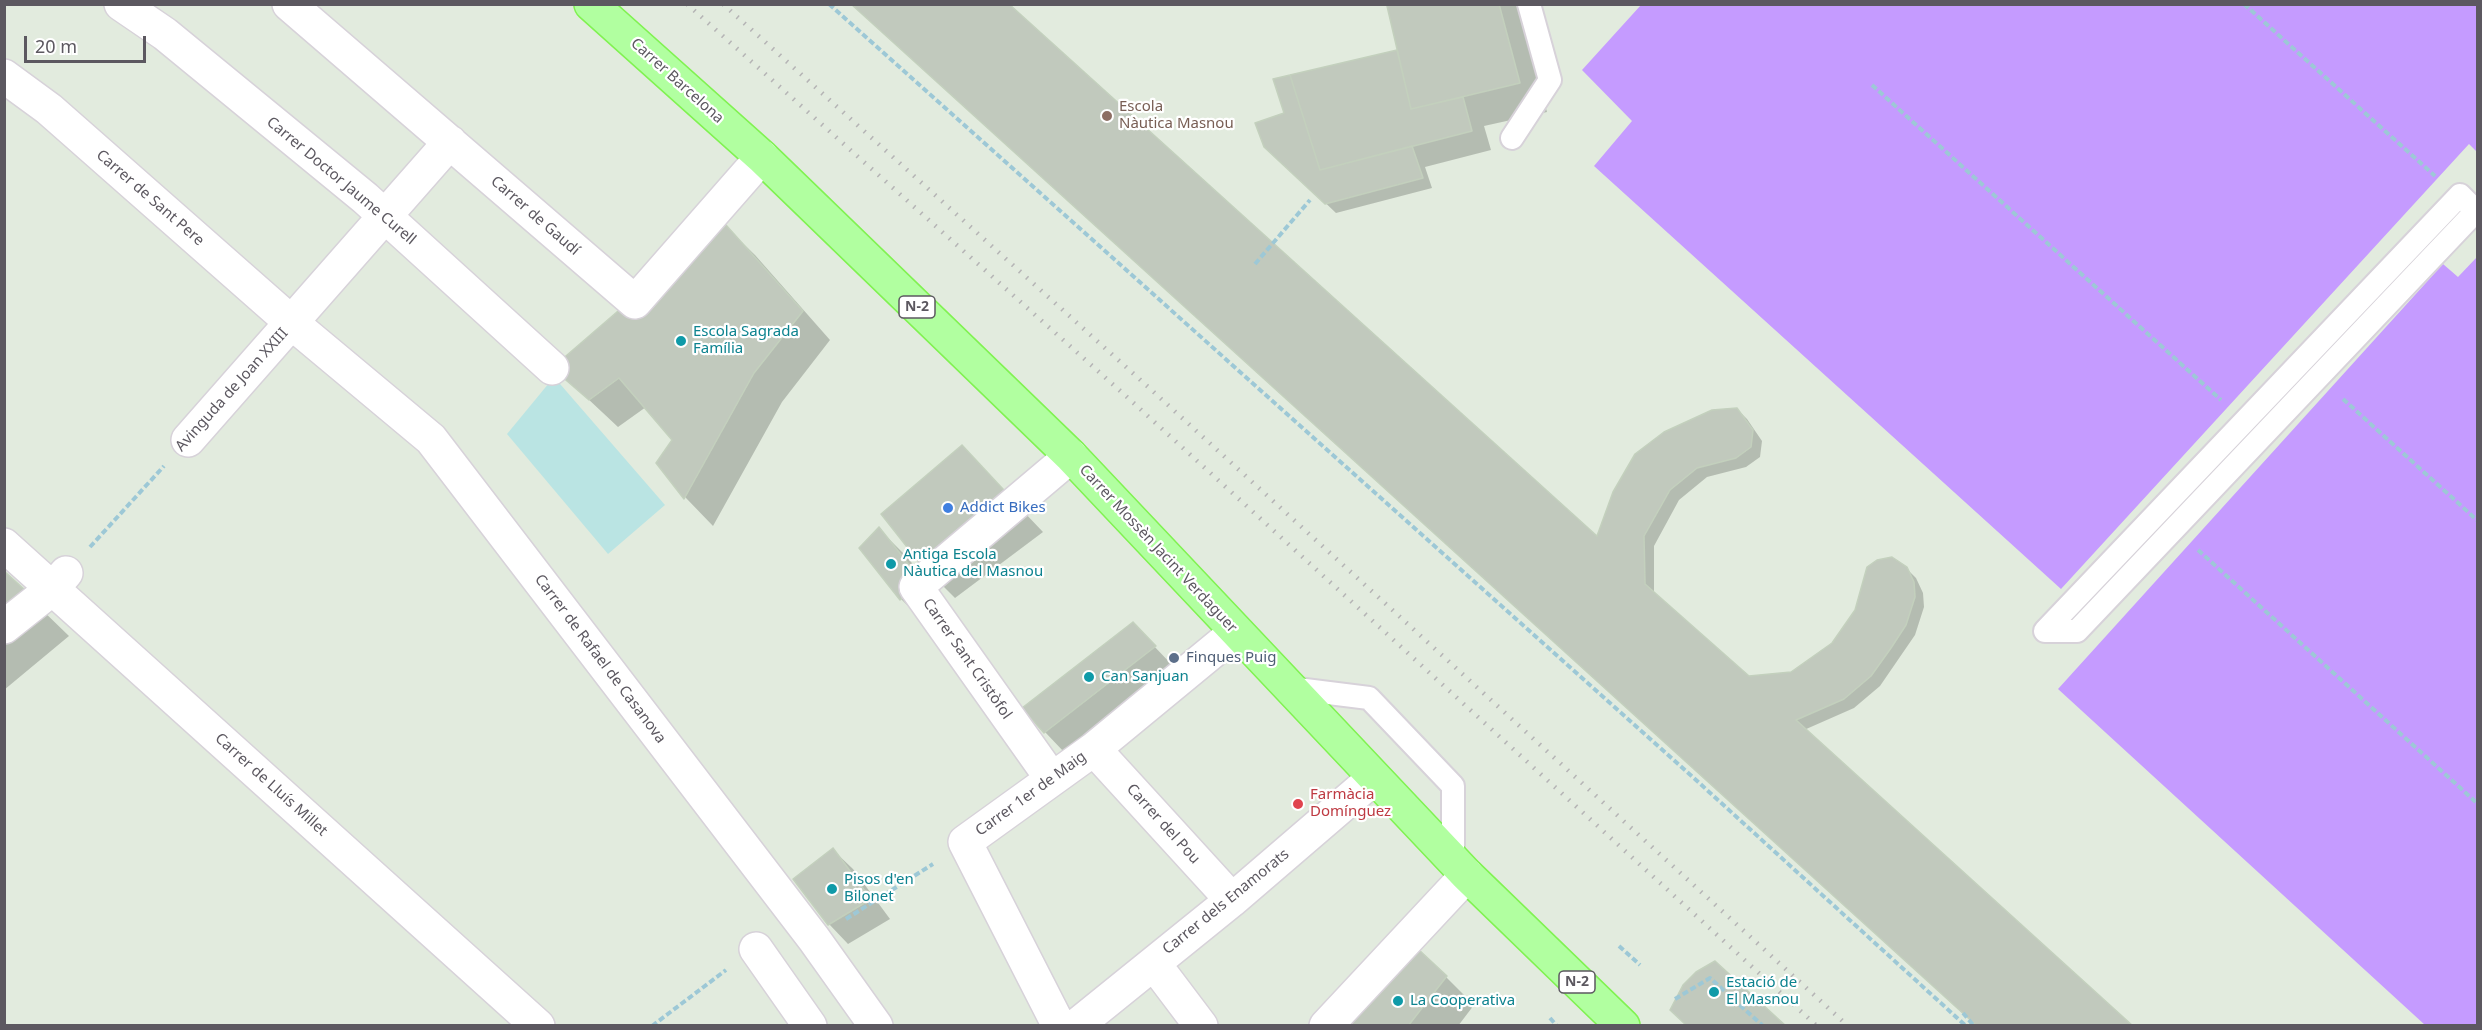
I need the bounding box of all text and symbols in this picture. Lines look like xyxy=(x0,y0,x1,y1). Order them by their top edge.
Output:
scale bar xyxy=(27,24,148,62)
text: 20 m xyxy=(35,34,77,58)
street label: Carrer Barcelona xyxy=(627,35,727,127)
place label: Escola Nàutica Masnou xyxy=(1119,98,1234,133)
marker: Escola Nàutica Masnou xyxy=(1100,109,1114,123)
street label: Carrer Doctor Jaume Curell xyxy=(263,113,419,249)
street label: Carrer de Sant Pere xyxy=(92,146,208,250)
street label: Carrer de Gaudí xyxy=(487,173,583,259)
road number: N-2 xyxy=(899,296,935,318)
place label: Escola Sagrada Família xyxy=(693,323,799,358)
street label: Avinguda de Joan XXIII xyxy=(172,325,292,455)
marker: Escola Sagrada Família xyxy=(674,334,688,348)
street label: Carrer Mossèn Jacint Verdaguer xyxy=(1075,461,1241,637)
place label: Addict Bikes xyxy=(960,499,1046,517)
marker: Addict Bikes xyxy=(941,501,955,515)
place label: Antiga Escola Nàutica del Masnou xyxy=(903,546,1043,581)
marker: Antiga Escola Nàutica del Masnou xyxy=(884,557,898,571)
street label: Carrer de Rafael de Casanova xyxy=(531,571,669,747)
street label: Carrer Sant Cristòfol xyxy=(919,595,1015,723)
place label: Finques Puig xyxy=(1186,649,1276,667)
marker: Finques Puig xyxy=(1167,651,1181,665)
place label: Can Sanjuan xyxy=(1101,668,1189,686)
marker: Can Sanjuan xyxy=(1082,670,1096,684)
street label: Carrer de Lluís Millet xyxy=(211,730,331,840)
street label: Carrer 1er de Maig xyxy=(972,748,1090,840)
street label: Carrer del Pou xyxy=(1122,780,1204,868)
place label: Farmàcia Domínguez xyxy=(1310,786,1391,821)
marker: Farmàcia Domínguez xyxy=(1291,797,1305,811)
street label: Carrer dels Enamorats xyxy=(1159,846,1293,958)
place label: Pisos d'en Bilonet xyxy=(844,871,914,906)
marker: Pisos d'en Bilonet xyxy=(825,882,839,896)
road number: N-2 xyxy=(1559,971,1595,993)
place label: Estació de El Masnou xyxy=(1726,974,1799,1009)
marker: Estació de El Masnou xyxy=(1707,985,1721,999)
place label: La Cooperativa xyxy=(1410,992,1515,1010)
marker: La Cooperativa xyxy=(1391,994,1405,1008)

